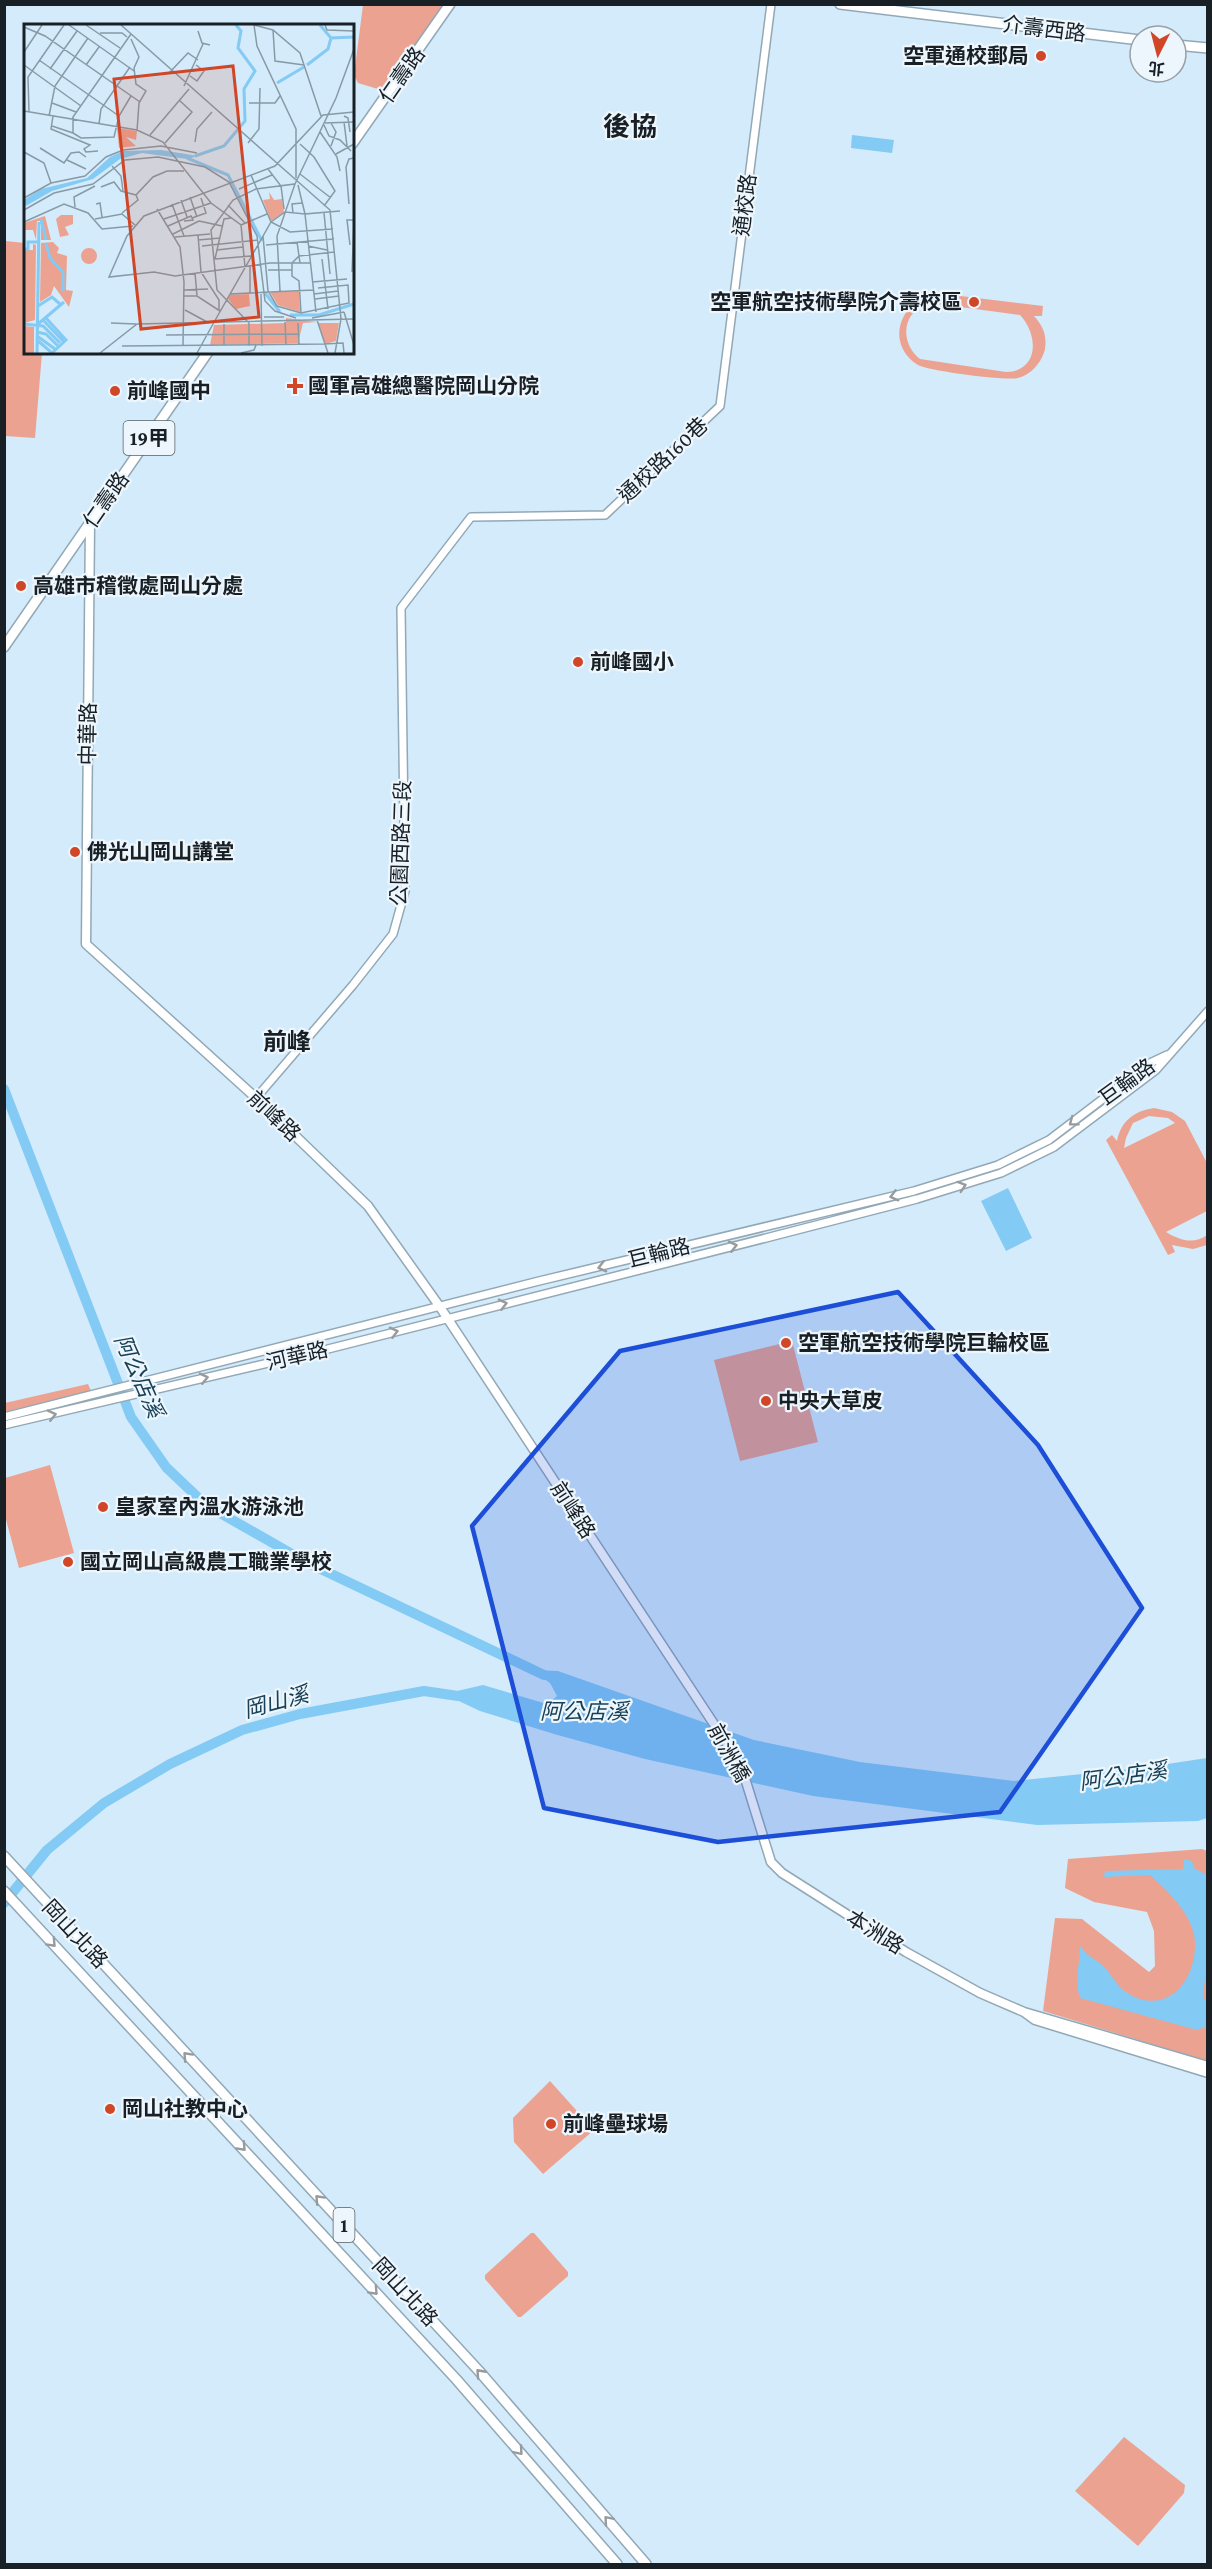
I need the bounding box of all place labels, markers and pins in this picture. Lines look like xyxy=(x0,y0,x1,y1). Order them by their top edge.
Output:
place label: 空軍通校郵局 xyxy=(903,44,1029,68)
marker: 空軍通校郵局 xyxy=(1034,49,1048,63)
place label: 空軍航空技術學院介壽校區 xyxy=(710,290,962,314)
marker: 空軍航空技術學院介壽校區 xyxy=(967,295,981,309)
place label: 國軍高雄總醫院岡山分院 xyxy=(308,374,539,398)
marker: 國軍高雄總醫院岡山分院 xyxy=(286,377,304,395)
place label: 前峰國中 xyxy=(127,379,211,403)
marker: 前峰國中 xyxy=(108,384,122,398)
place label: 高雄市稽徵處岡山分處 xyxy=(33,574,243,598)
marker: 高雄市稽徵處岡山分處 xyxy=(14,579,28,593)
place label: 前峰國小 xyxy=(590,650,674,674)
marker: 前峰國小 xyxy=(571,655,585,669)
place label: 佛光山岡山講堂 xyxy=(87,840,234,864)
marker: 佛光山岡山講堂 xyxy=(68,845,82,859)
place label: 空軍航空技術學院巨輪校區 xyxy=(798,1331,1050,1355)
marker: 空軍航空技術學院巨輪校區 xyxy=(779,1336,793,1350)
place label: 中央大草皮 xyxy=(778,1389,883,1413)
marker: 中央大草皮 xyxy=(759,1394,773,1408)
place label: 皇家室內溫水游泳池 xyxy=(115,1495,304,1519)
marker: 皇家室內溫水游泳池 xyxy=(96,1500,110,1514)
place label: 國立岡山高級農工職業學校 xyxy=(80,1550,332,1574)
marker: 國立岡山高級農工職業學校 xyxy=(61,1555,75,1569)
place label: 岡山社教中心 xyxy=(122,2097,248,2121)
marker: 岡山社教中心 xyxy=(103,2102,117,2116)
place label: 前峰壘球場 xyxy=(563,2112,668,2136)
marker: 前峰壘球場 xyxy=(544,2117,558,2131)

